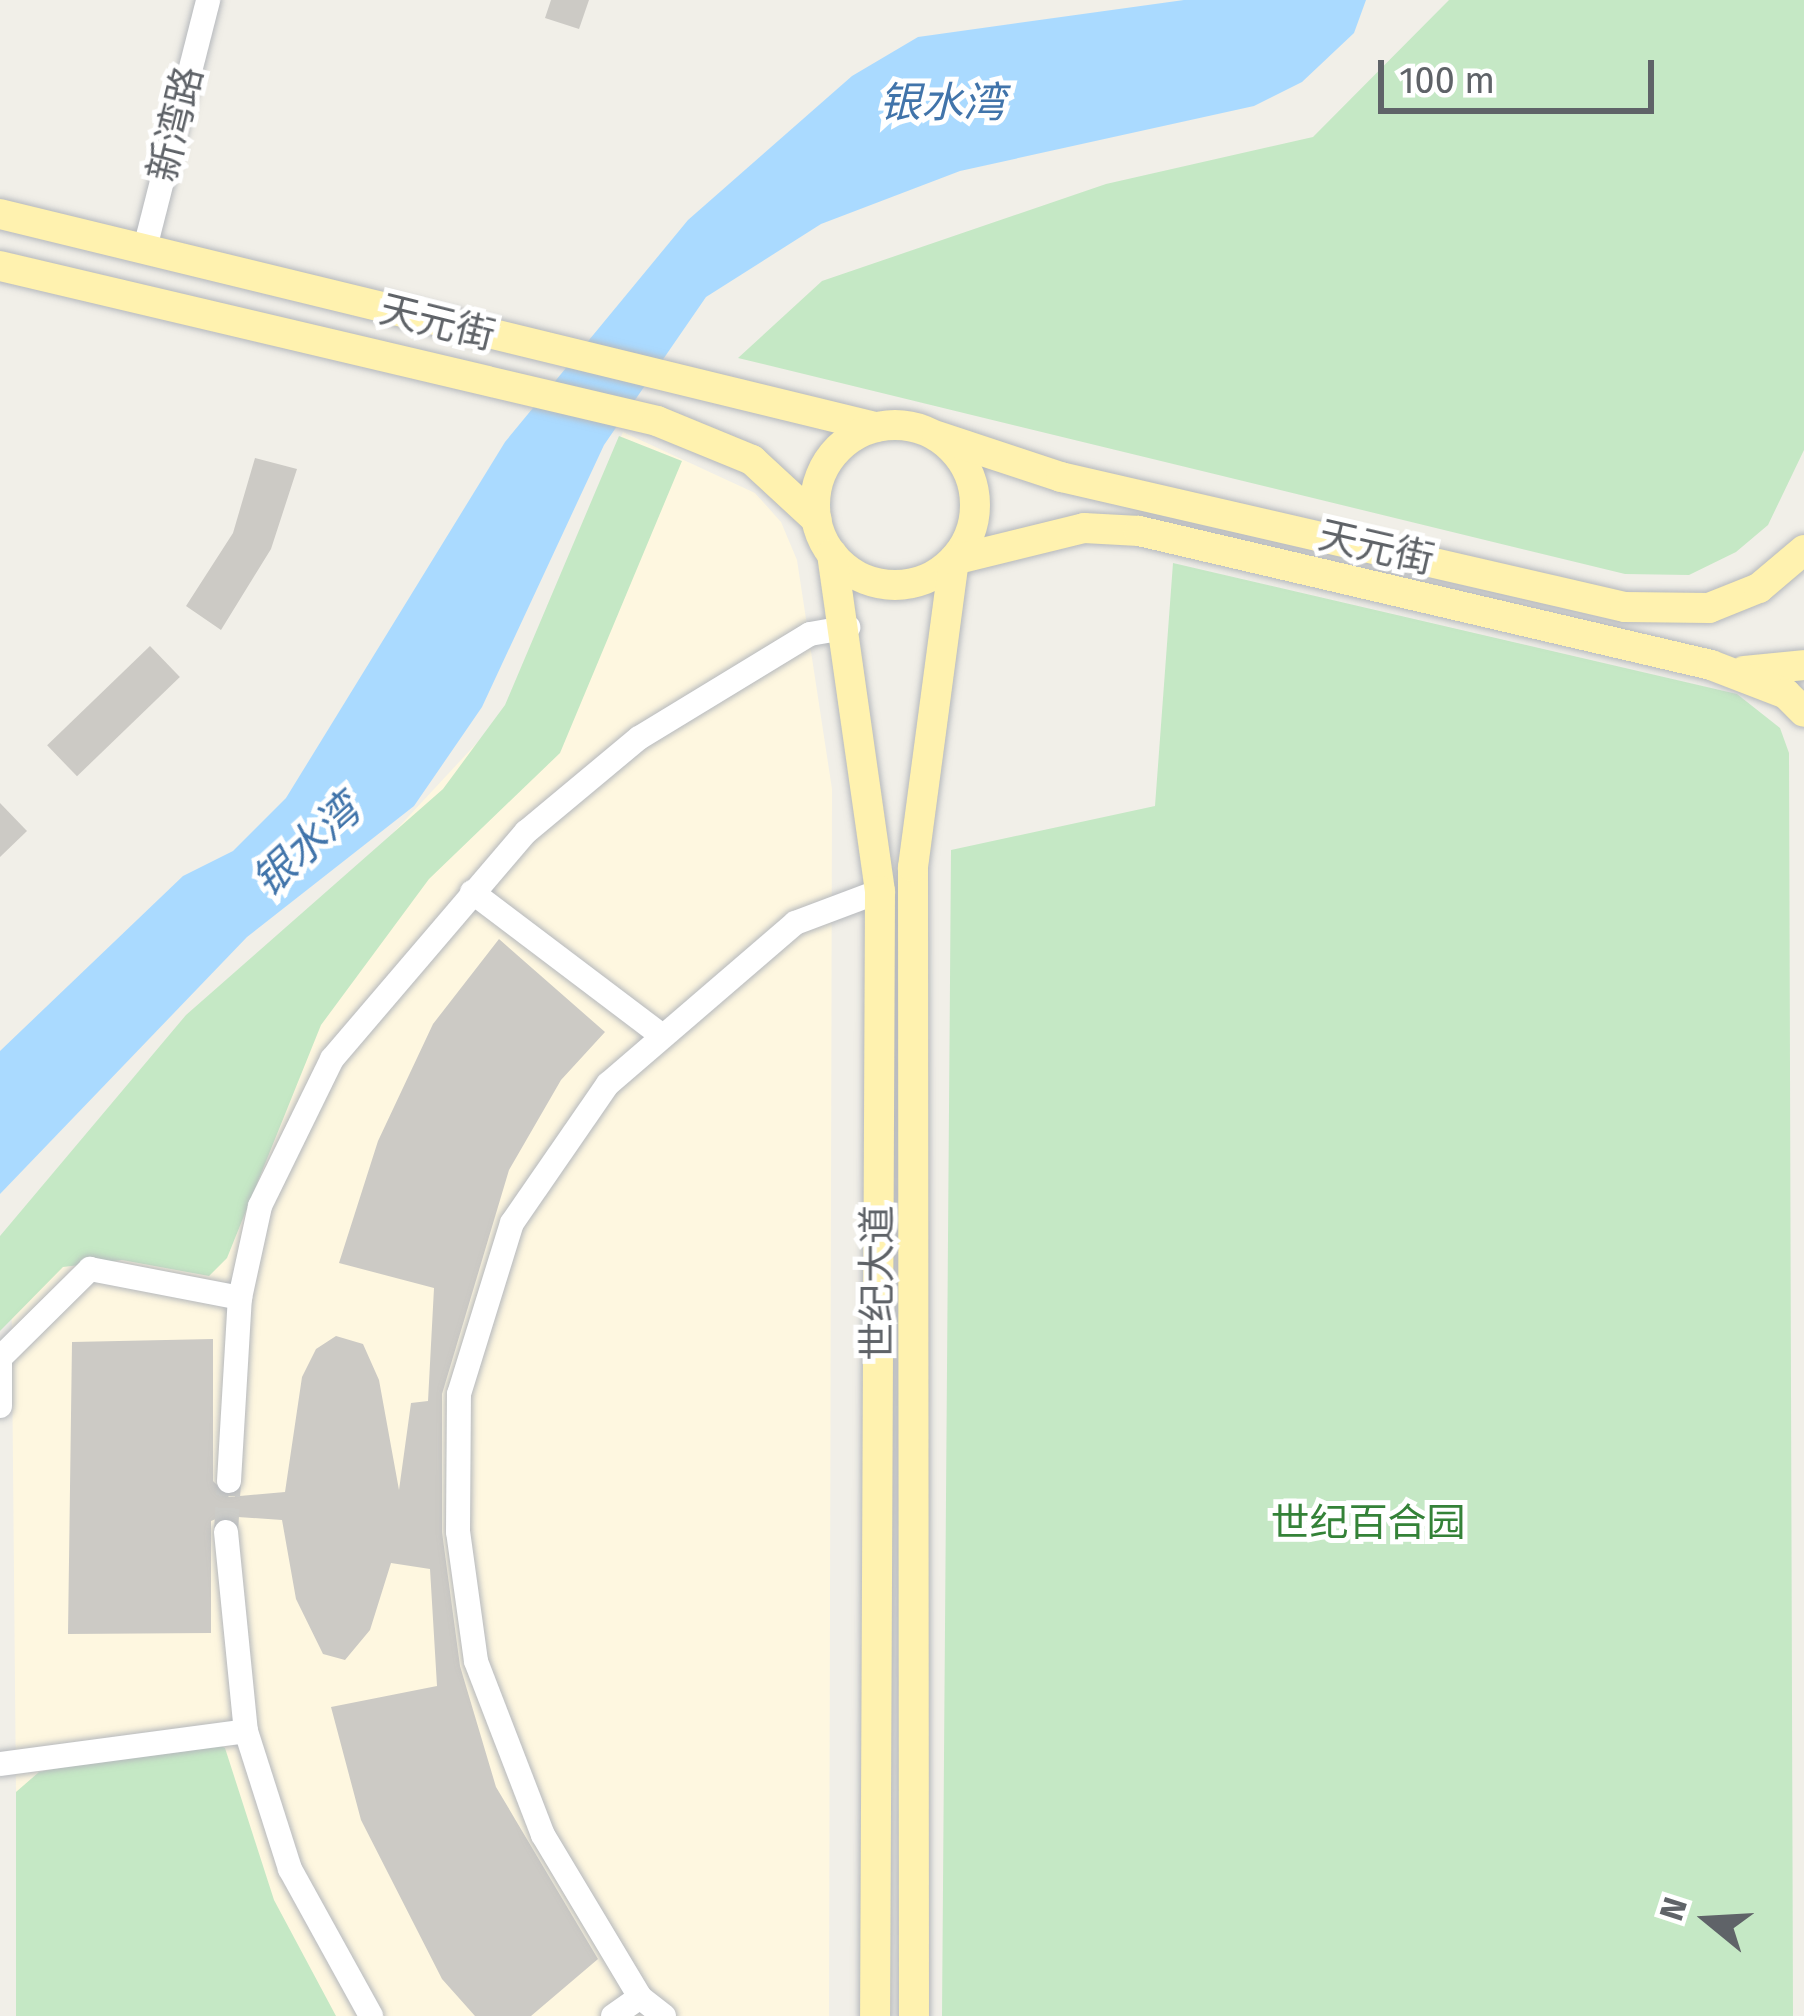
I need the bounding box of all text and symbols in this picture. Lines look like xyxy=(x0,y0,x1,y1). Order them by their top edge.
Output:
scale bar xyxy=(1384,36,1660,110)
text: 100 m xyxy=(1399,59,1495,103)
street label: 新湾路 xyxy=(139,62,213,186)
water label: 银水湾 xyxy=(879,78,1005,128)
street label: 天元街 xyxy=(375,286,499,360)
street label: 天元街 xyxy=(1314,512,1438,584)
water label: 银水湾 xyxy=(242,785,370,907)
street label: 世纪大道 xyxy=(855,1205,901,1361)
park label: 世纪百合园 xyxy=(1271,1500,1465,1546)
north arrow xyxy=(1648,1860,1768,1980)
text: N xyxy=(1651,1892,1696,1925)

